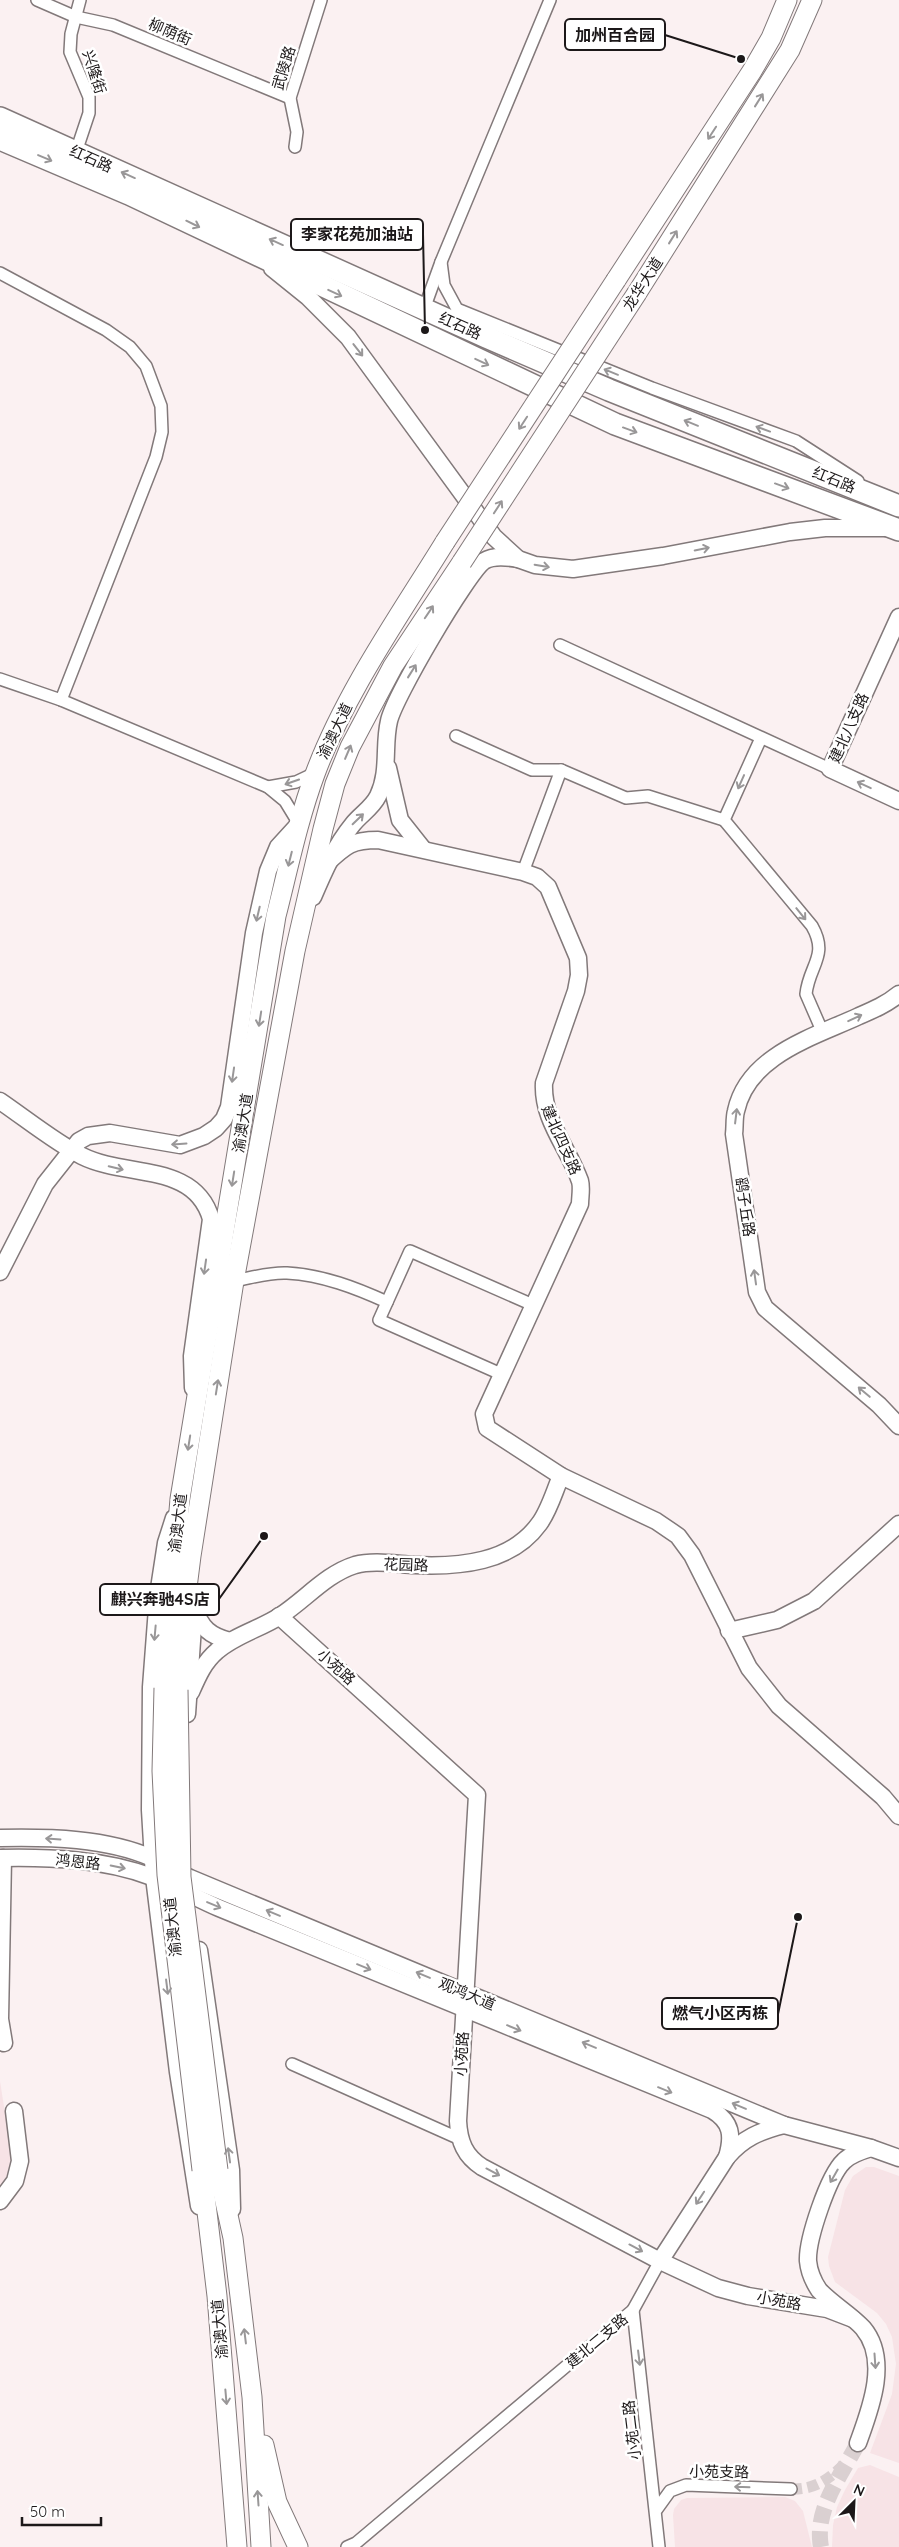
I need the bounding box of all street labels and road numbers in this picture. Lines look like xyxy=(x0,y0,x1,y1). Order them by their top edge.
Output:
street label: 柳荫街 xyxy=(146,14,195,49)
street label: 武陵路 xyxy=(268,44,299,92)
street label: 兴隆街 xyxy=(78,48,110,96)
street label: 红石路 xyxy=(67,141,116,176)
street label: 龙华大道 xyxy=(618,253,667,314)
street label: 红石路 xyxy=(436,308,485,343)
street label: 红石路 xyxy=(810,462,859,497)
street label: 建北八支路 xyxy=(825,690,872,766)
street label: 渝澳大道 xyxy=(313,700,356,762)
street label: 渝澳大道 xyxy=(228,1092,257,1154)
street label: 建北四支路 xyxy=(538,1102,585,1178)
street label: 鹞子丘路 xyxy=(732,1176,759,1238)
street label: 渝澳大道 xyxy=(164,1492,191,1554)
street label: 花园路 xyxy=(383,1554,429,1575)
street label: 小苑路 xyxy=(313,1645,359,1689)
street label: 鸿恩路 xyxy=(55,1850,101,1873)
street label: 渝澳大道 xyxy=(160,1896,185,1958)
street label: 观鸿大道 xyxy=(436,1973,499,2014)
street label: 小苑路 xyxy=(451,2031,472,2077)
street label: 小苑路 xyxy=(755,2287,803,2314)
street label: 渝澳大道 xyxy=(207,2298,232,2360)
street label: 建北二支路 xyxy=(562,2309,632,2372)
street label: 小苑二路 xyxy=(618,2399,645,2461)
street label: 小苑支路 xyxy=(689,2461,749,2482)

